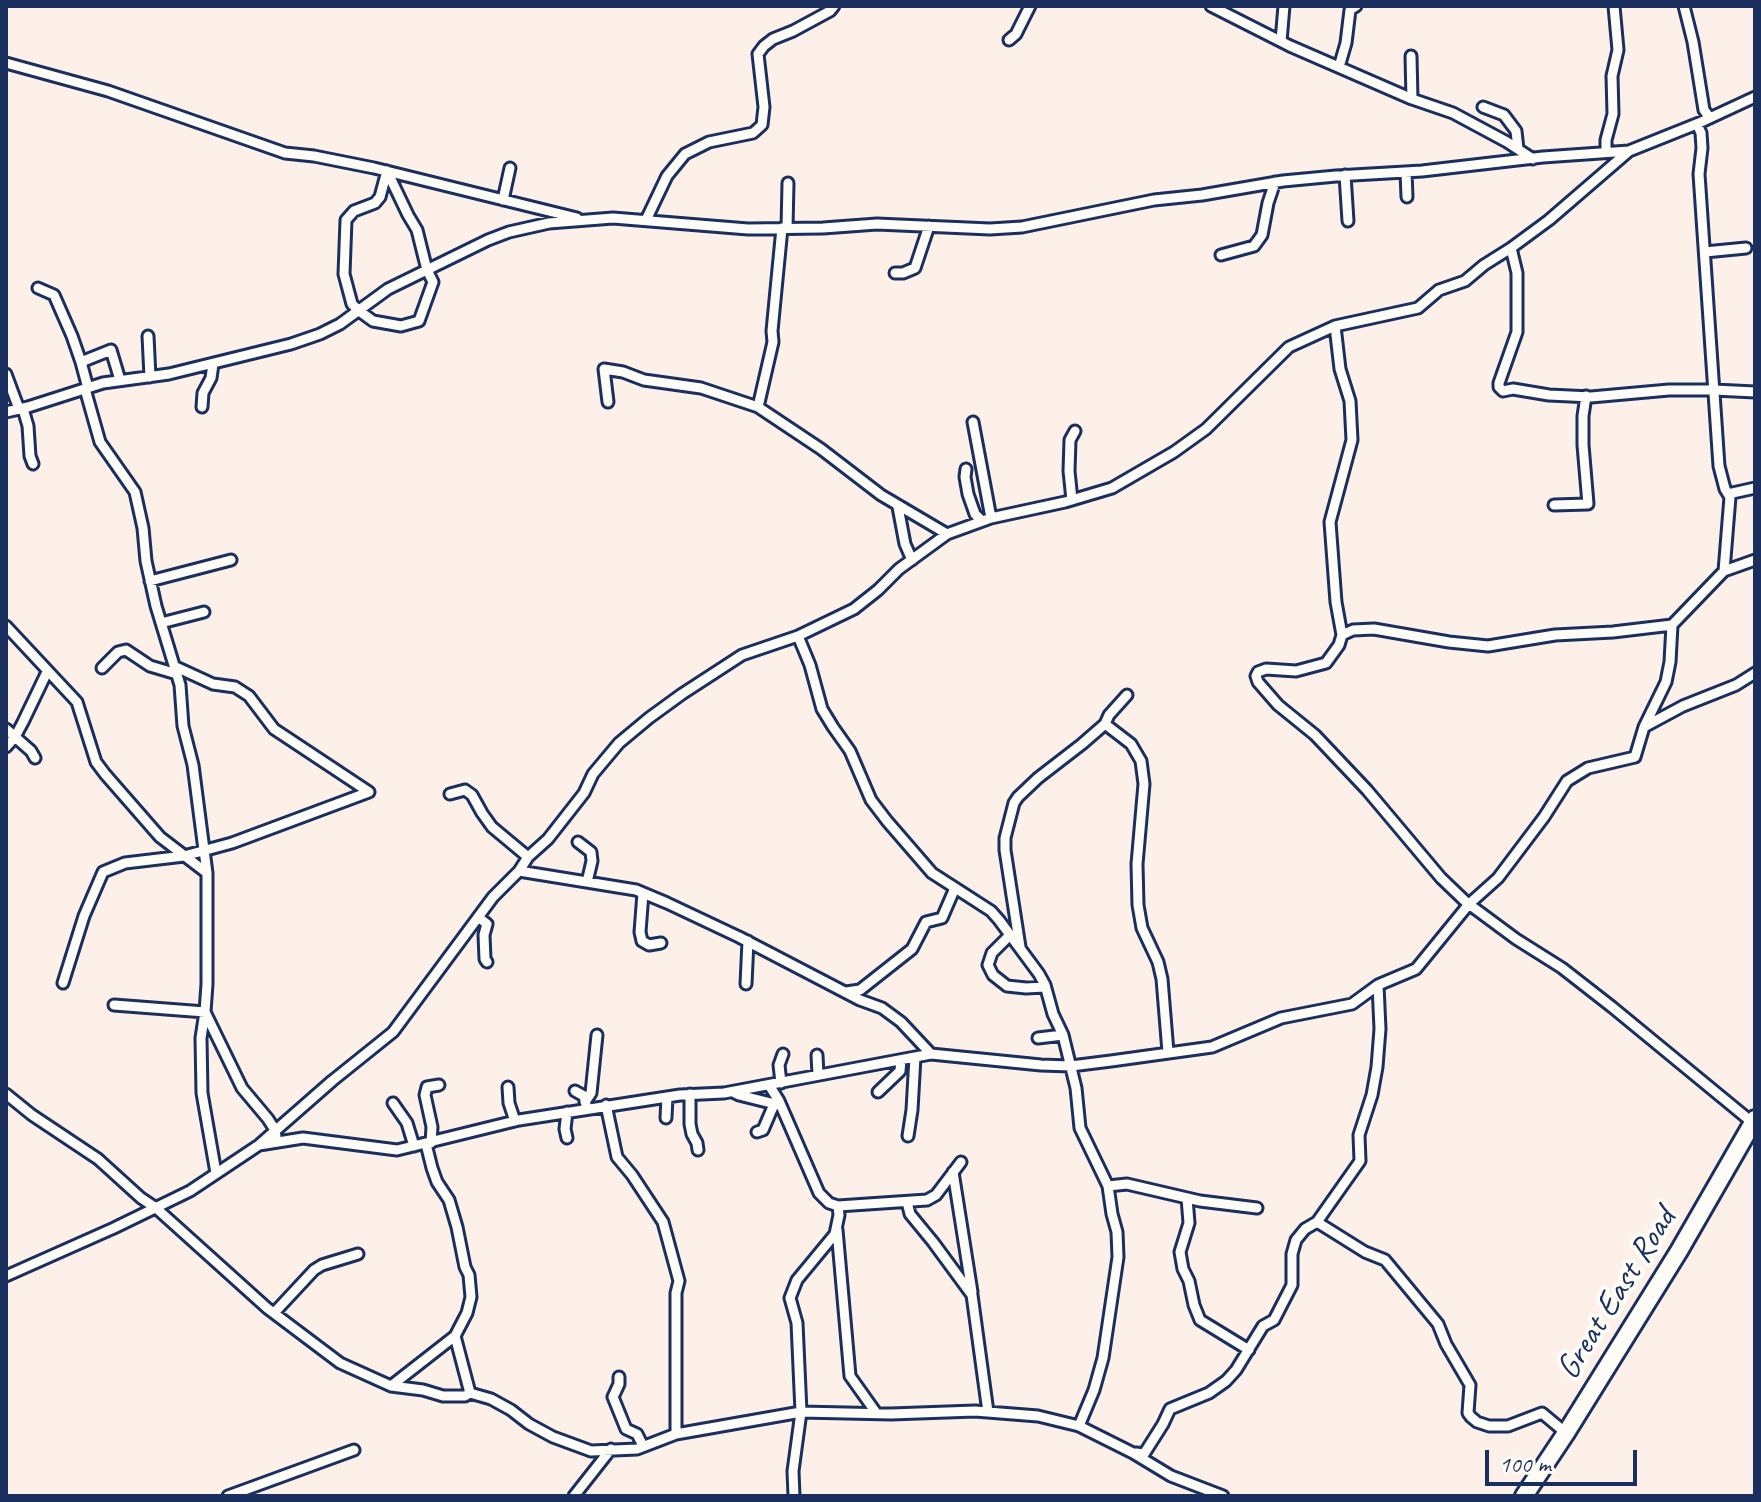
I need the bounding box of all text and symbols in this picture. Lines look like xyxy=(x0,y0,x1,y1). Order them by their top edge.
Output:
street label: Great East Road xyxy=(1548,1201,1686,1387)
scale bar xyxy=(1489,1434,1641,1484)
text: 100 m xyxy=(1499,1449,1551,1479)

